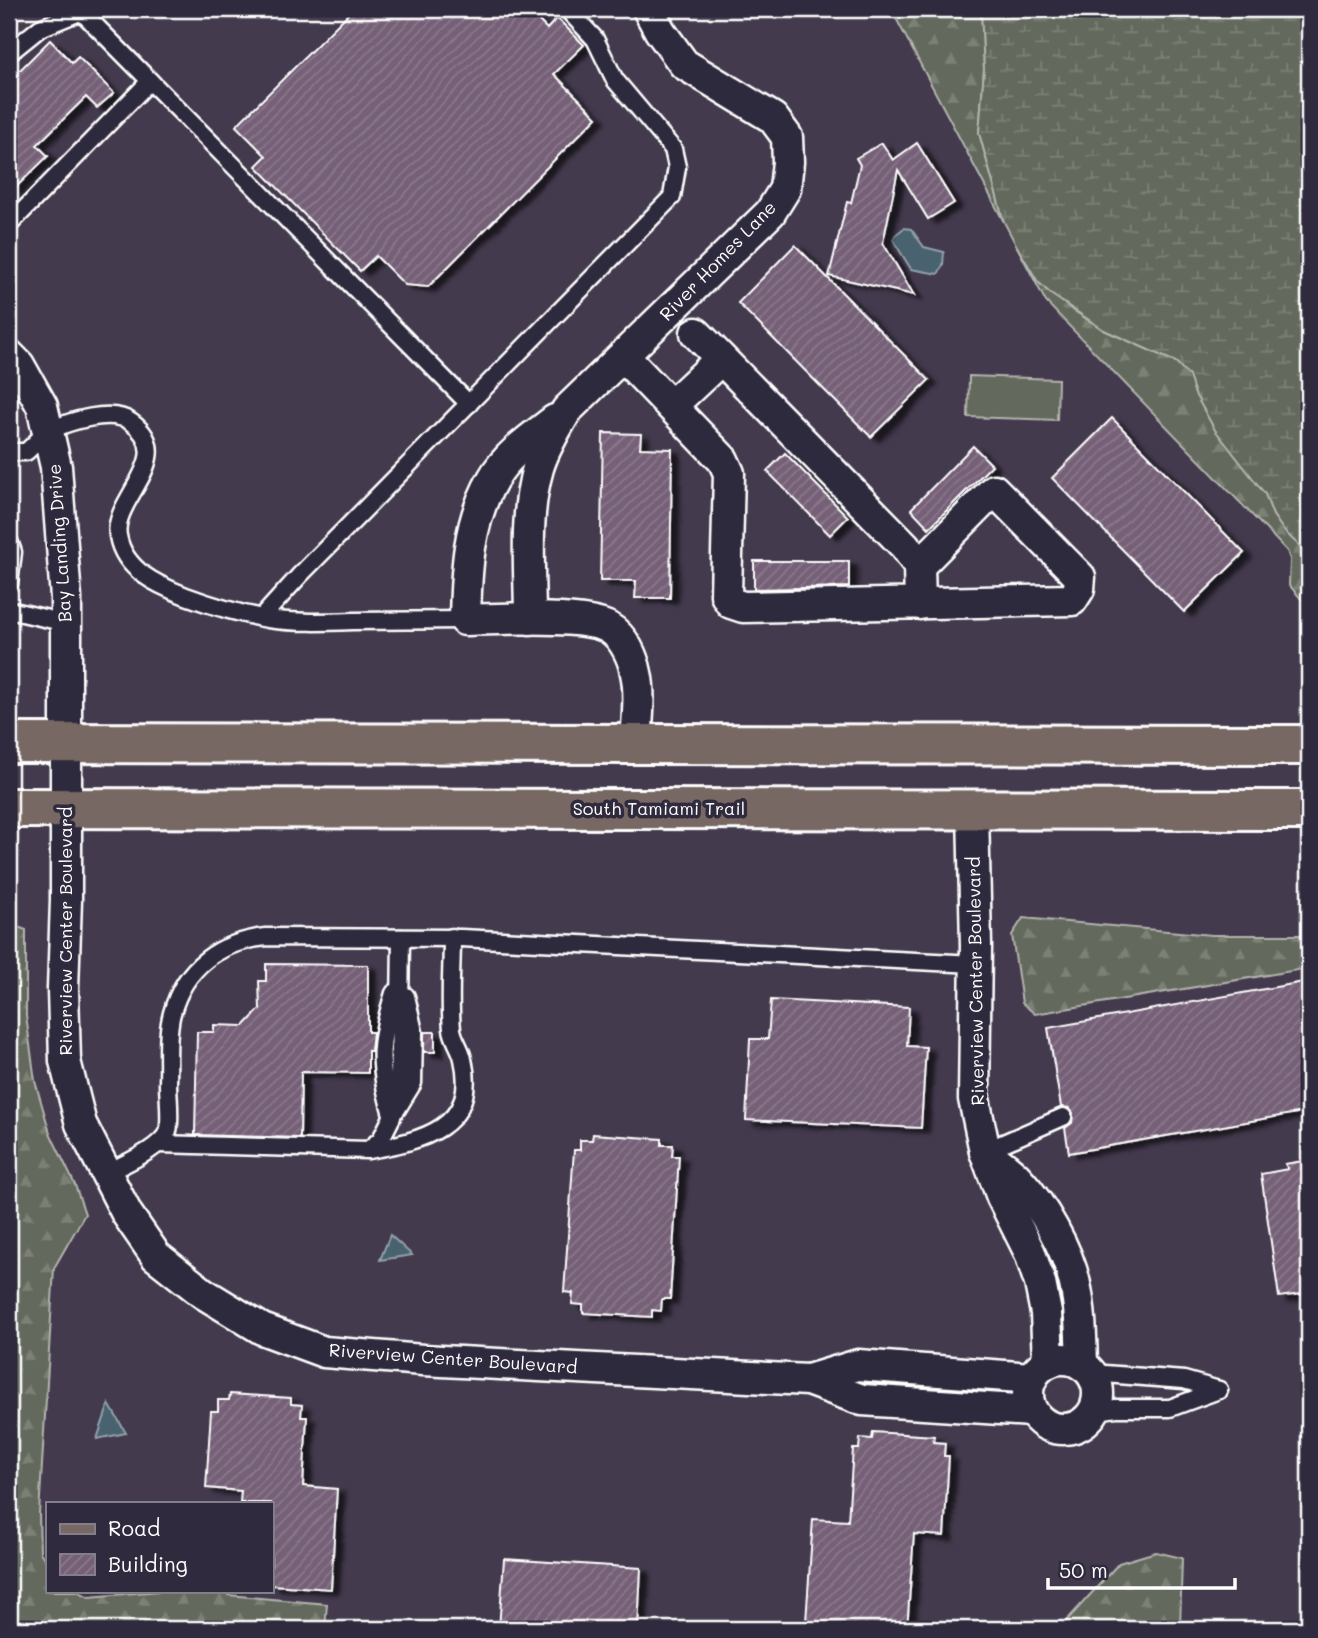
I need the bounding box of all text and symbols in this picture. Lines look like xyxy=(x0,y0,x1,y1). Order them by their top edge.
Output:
street label: River Homes Lane xyxy=(654,195,781,325)
street label: Bay Landing Drive xyxy=(41,463,77,623)
street label: South Tamiami Trail xyxy=(573,796,745,820)
street label: Riverview Center Boulevard xyxy=(53,806,77,1056)
street label: Riverview Center Boulevard xyxy=(961,856,989,1106)
street label: Riverview Center Boulevard xyxy=(328,1337,578,1379)
legend xyxy=(46,1502,273,1592)
text: Road xyxy=(108,1514,160,1541)
scale bar xyxy=(1048,1547,1236,1591)
text: Building xyxy=(108,1550,188,1577)
text: 50 m xyxy=(1059,1556,1108,1583)

